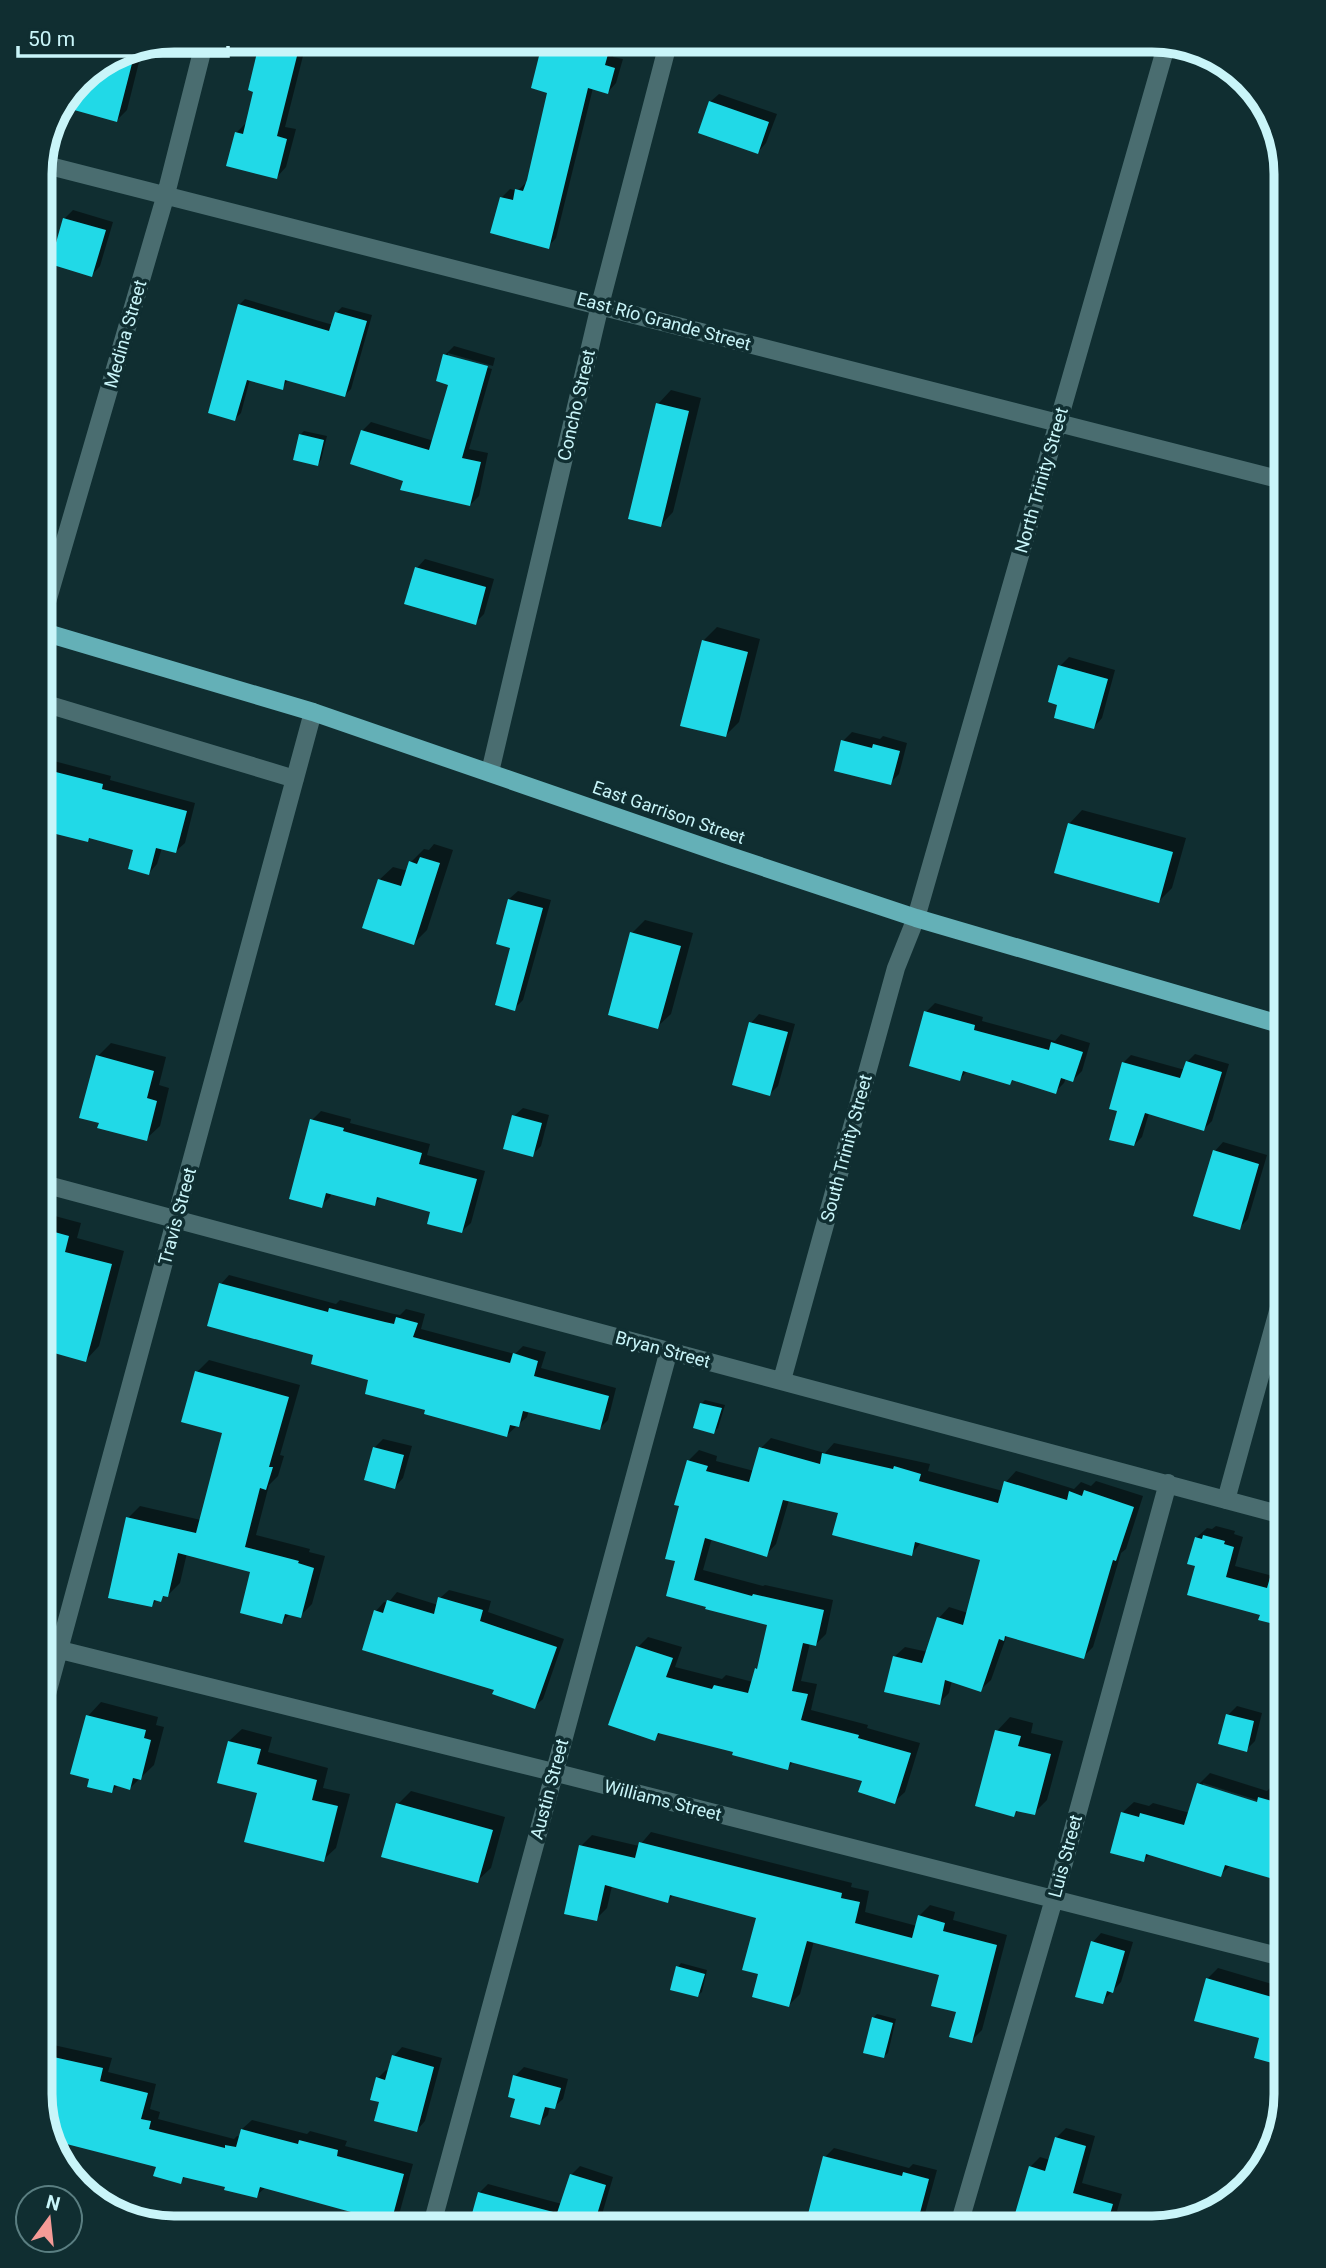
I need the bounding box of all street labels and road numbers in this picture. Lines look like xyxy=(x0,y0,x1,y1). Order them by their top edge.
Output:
street label: Medina Street xyxy=(100,277,150,390)
street label: East Río Grande Street xyxy=(575,288,753,354)
street label: Concho Street xyxy=(553,347,599,463)
street label: North Trinity Street xyxy=(1010,405,1072,555)
street label: East Garrison Street xyxy=(590,776,748,848)
street label: South Trinity Street xyxy=(816,1072,876,1224)
street label: Travis Street xyxy=(154,1165,200,1267)
street label: Bryan Street xyxy=(613,1326,713,1372)
street label: Austin Street xyxy=(526,1736,573,1841)
street label: Williams Street xyxy=(602,1775,724,1825)
street label: Luis Street xyxy=(1044,1812,1086,1900)

